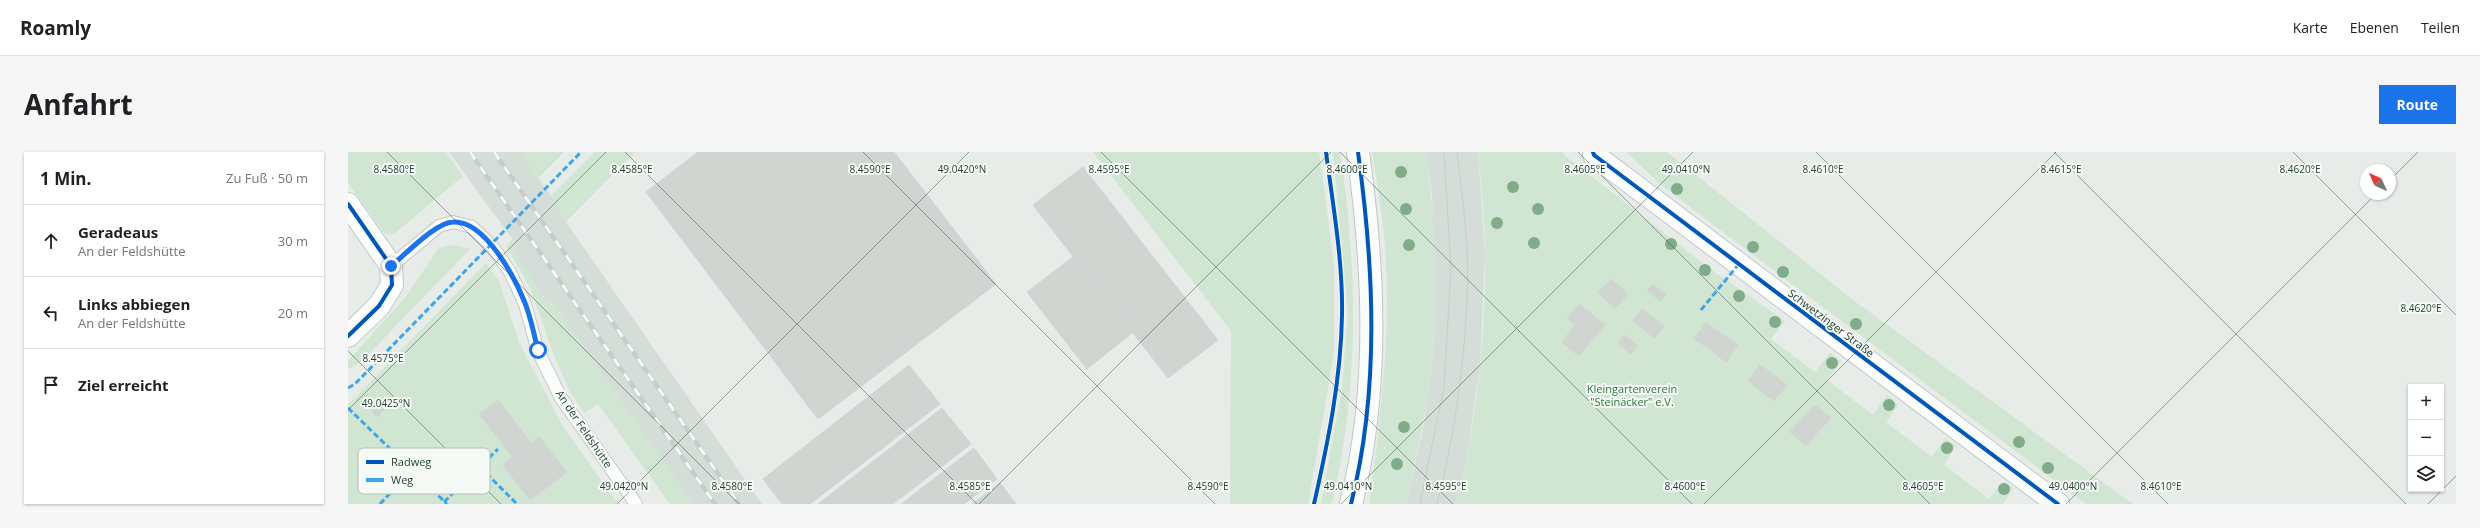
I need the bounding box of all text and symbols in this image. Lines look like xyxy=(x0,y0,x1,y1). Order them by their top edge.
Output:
text: Roamly xyxy=(20,15,91,41)
text: Karte xyxy=(2293,18,2328,37)
text: Ebenen xyxy=(2350,18,2399,37)
text: Teilen xyxy=(2421,18,2460,37)
text: Anfahrt xyxy=(24,85,133,123)
button: Route xyxy=(2379,85,2456,124)
text: 8.4580°E xyxy=(373,162,415,176)
text: 8.4585°E xyxy=(611,162,653,176)
text: 8.4590°E xyxy=(849,162,891,176)
text: 49.0420°N xyxy=(938,162,986,176)
text: 8.4595°E xyxy=(1088,162,1130,176)
text: 8.4600°E xyxy=(1326,162,1368,176)
text: 8.4605°E xyxy=(1564,162,1606,176)
text: 49.0410°N xyxy=(1662,162,1710,176)
text: 8.4610°E xyxy=(1802,162,1844,176)
text: 8.4615°E xyxy=(2040,162,2082,176)
text: 8.4620°E xyxy=(2279,162,2321,176)
north arrow xyxy=(2360,164,2396,200)
text: 1 Min. xyxy=(40,167,91,190)
text: Zu Fuß · 50 m xyxy=(226,169,308,187)
text: Geradeaus xyxy=(78,222,158,242)
icon: ahead xyxy=(40,230,62,252)
text: 30 m xyxy=(278,232,308,250)
text: An der Feldshütte xyxy=(78,242,185,260)
route end xyxy=(382,257,400,275)
street label: Schwetzinger Straße xyxy=(1785,285,1878,360)
text: Links abbiegen xyxy=(78,294,190,314)
text: 8.4620°E xyxy=(2400,301,2442,315)
icon: left xyxy=(40,302,62,324)
text: 20 m xyxy=(278,304,308,322)
text: An der Feldshütte xyxy=(78,314,185,332)
route start xyxy=(529,341,547,359)
text: 8.4575°E xyxy=(362,351,404,365)
icon: arrive xyxy=(40,374,62,396)
text: Ziel erreicht xyxy=(78,375,169,395)
park label: Kleingartenverein "Steinäcker" e.V. xyxy=(1587,381,1677,409)
map controls xyxy=(2408,384,2444,492)
button: + xyxy=(2408,384,2444,420)
street label: An der Feldshütte xyxy=(553,387,616,471)
text: 49.0425°N xyxy=(362,396,410,410)
button: − xyxy=(2408,420,2444,456)
legend xyxy=(358,448,490,494)
text: Radweg xyxy=(391,454,431,469)
button: layers xyxy=(2408,456,2444,492)
text: Weg xyxy=(391,472,413,487)
text: 49.0420°N xyxy=(600,479,648,493)
text: 8.4580°E xyxy=(711,479,753,493)
text: 8.4585°E xyxy=(949,479,991,493)
text: 8.4590°E xyxy=(1187,479,1229,493)
text: 49.0410°N xyxy=(1324,479,1372,493)
text: 8.4595°E xyxy=(1425,479,1467,493)
text: 8.4600°E xyxy=(1664,479,1706,493)
text: 8.4605°E xyxy=(1902,479,1944,493)
text: 49.0400°N xyxy=(2049,479,2097,493)
text: 8.4610°E xyxy=(2140,479,2182,493)

